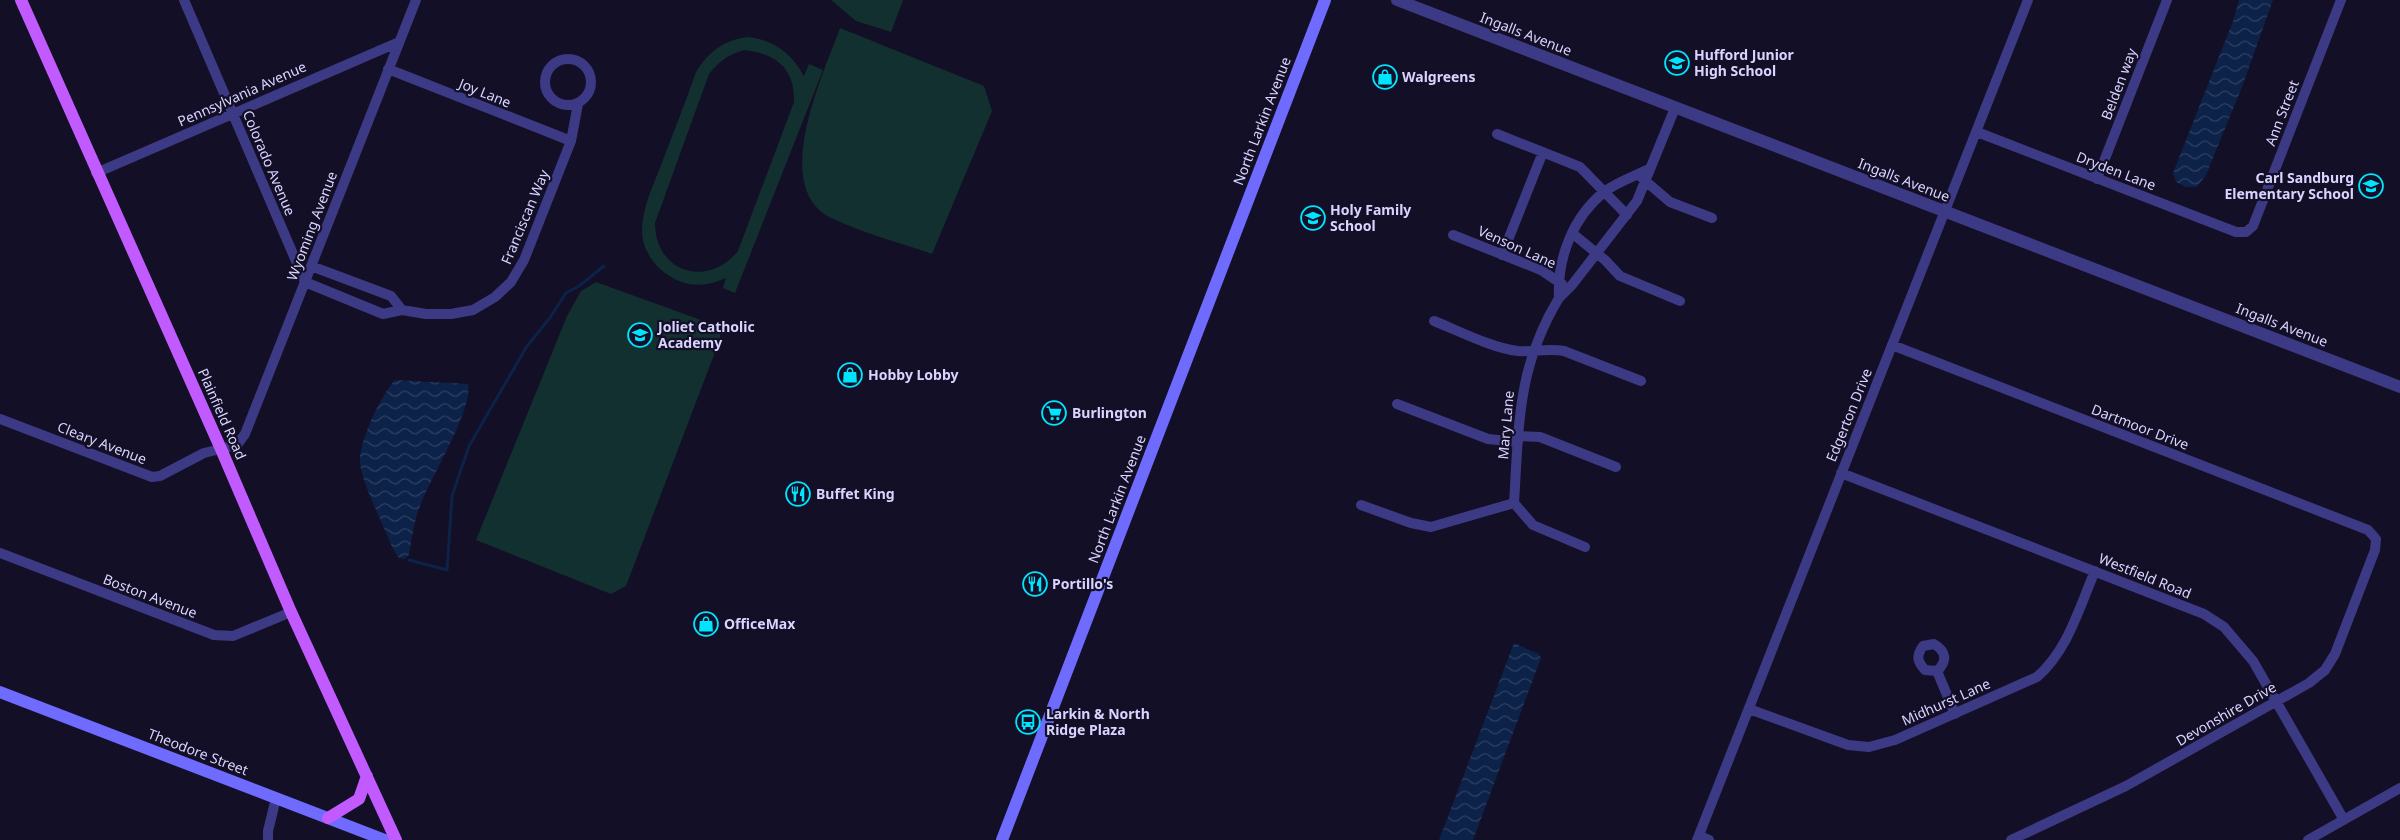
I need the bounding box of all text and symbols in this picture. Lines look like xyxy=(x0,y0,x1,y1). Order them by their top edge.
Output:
street label: Ingalls Avenue xyxy=(1478,7,1575,60)
street label: Belden way xyxy=(2096,44,2141,122)
place label: Hufford Junior High School xyxy=(1694,45,1795,80)
school or university icon: Hufford Junior High School xyxy=(1664,50,1690,76)
street label: North Larkin Avenue xyxy=(1228,54,1295,188)
street label: Pennsylvania Avenue xyxy=(174,57,309,130)
shop icon: Walgreens xyxy=(1372,64,1398,90)
place label: Walgreens xyxy=(1402,67,1476,86)
street label: Joy Lane xyxy=(454,73,514,112)
street label: Ann Street xyxy=(2260,77,2303,148)
street label: Colorado Avenue xyxy=(239,107,300,218)
street label: Dryden Lane xyxy=(2074,147,2159,194)
street label: Ingalls Avenue xyxy=(1856,153,1953,206)
street label: Franciscan Way xyxy=(496,166,553,267)
street label: Wyoming Avenue xyxy=(282,168,341,283)
place label: Carl Sandburg Elementary School xyxy=(2224,168,2354,203)
school or university icon: Carl Sandburg Elementary School xyxy=(2358,173,2384,199)
place label: Holy Family School xyxy=(1330,200,1411,235)
school or university icon: Holy Family School xyxy=(1300,205,1326,231)
street label: Venson Lane xyxy=(1475,221,1559,272)
street label: Ingalls Avenue xyxy=(2234,298,2331,351)
place label: Joliet Catholic Academy xyxy=(656,317,755,352)
school or university icon: Joliet Catholic Academy xyxy=(627,322,653,348)
shop icon: Hobby Lobby xyxy=(837,362,863,388)
street label: Plainfield Road xyxy=(194,365,251,462)
place label: Hobby Lobby xyxy=(868,365,959,384)
street label: Edgerton Drive xyxy=(1821,365,1876,464)
street label: Mary Lane xyxy=(1493,390,1518,460)
street label: Dartmoor Drive xyxy=(2089,399,2192,454)
supermarket icon: Burlington xyxy=(1041,400,1067,426)
place label: Burlington xyxy=(1072,403,1147,422)
street label: Cleary Avenue xyxy=(55,417,150,468)
street label: North Larkin Avenue xyxy=(1083,432,1150,566)
restaurant icon: Buffet King xyxy=(785,481,811,507)
place label: Buffet King xyxy=(816,484,895,503)
street label: Westfield Road xyxy=(2096,548,2194,603)
street label: Boston Avenue xyxy=(100,569,200,622)
restaurant icon: Portillo's xyxy=(1022,571,1048,597)
place label: Portillo's xyxy=(1052,574,1113,593)
shop icon: OfficeMax xyxy=(693,611,719,637)
place label: OfficeMax xyxy=(724,614,796,633)
street label: Midhurst Lane xyxy=(1898,673,1993,730)
street label: Devonshire Drive xyxy=(2172,677,2279,750)
place label: Larkin & North Ridge Plaza xyxy=(1046,704,1150,739)
bus stop icon: Larkin & North Ridge Plaza xyxy=(1015,709,1041,735)
street label: Theodore Street xyxy=(145,724,251,779)

